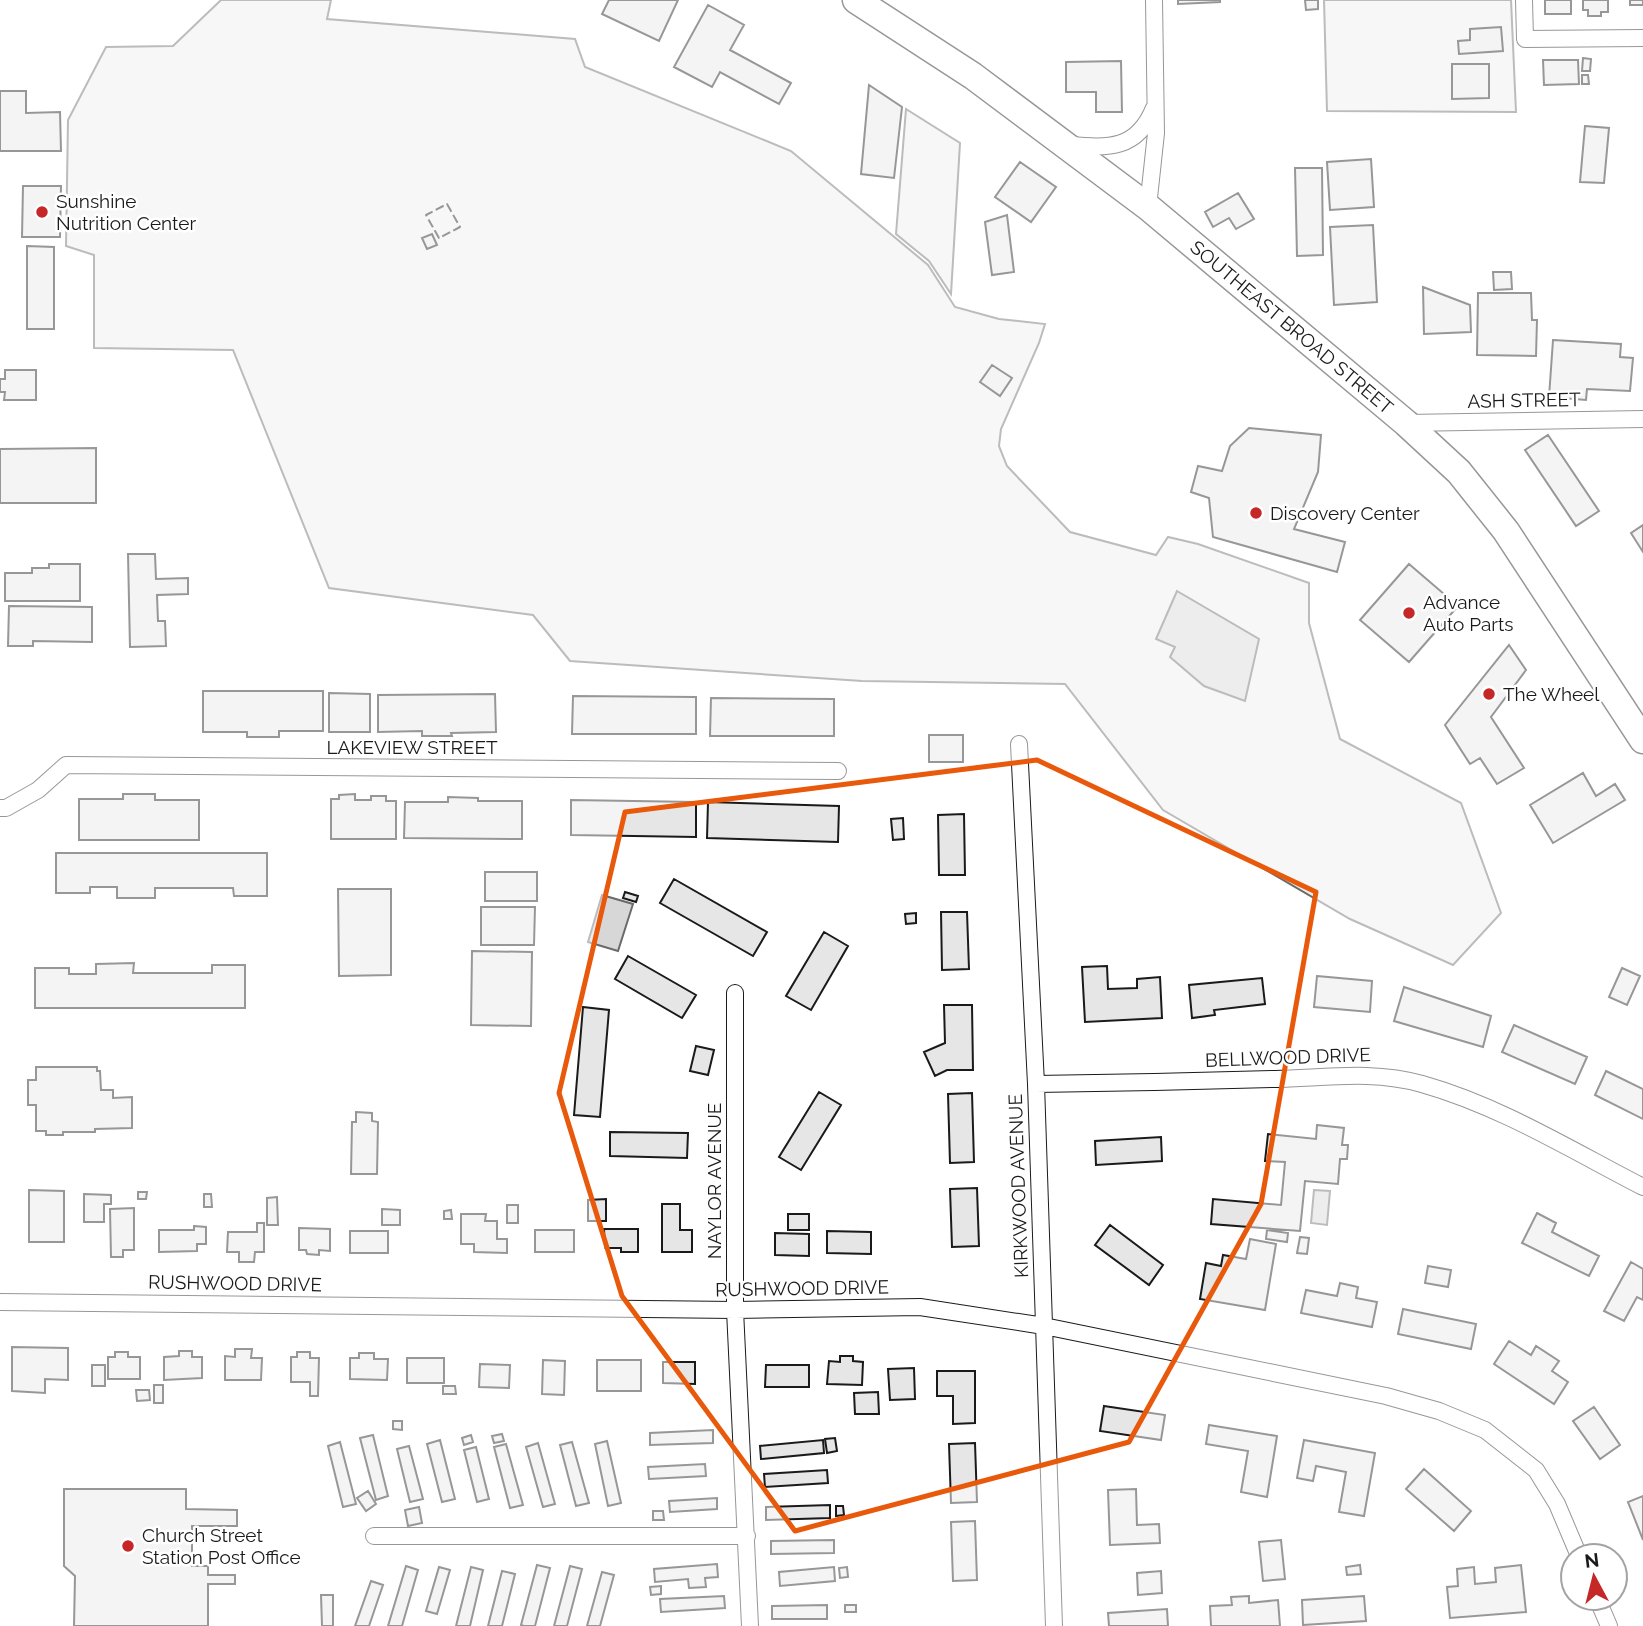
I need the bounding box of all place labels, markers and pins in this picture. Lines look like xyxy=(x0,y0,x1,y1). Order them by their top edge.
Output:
place label: Sunshine Nutrition Center xyxy=(56,190,196,234)
marker: Sunshine Nutrition Center xyxy=(34,204,50,220)
place label: Discovery Center xyxy=(1270,502,1420,524)
marker: Discovery Center xyxy=(1248,505,1264,521)
place label: Advance Auto Parts xyxy=(1423,591,1514,635)
marker: Advance Auto Parts xyxy=(1401,605,1417,621)
place label: The Wheel xyxy=(1503,683,1600,705)
marker: The Wheel xyxy=(1481,686,1497,702)
place label: Church Street Station Post Office xyxy=(142,1524,301,1568)
marker: Church Street Station Post Office xyxy=(120,1538,136,1554)

